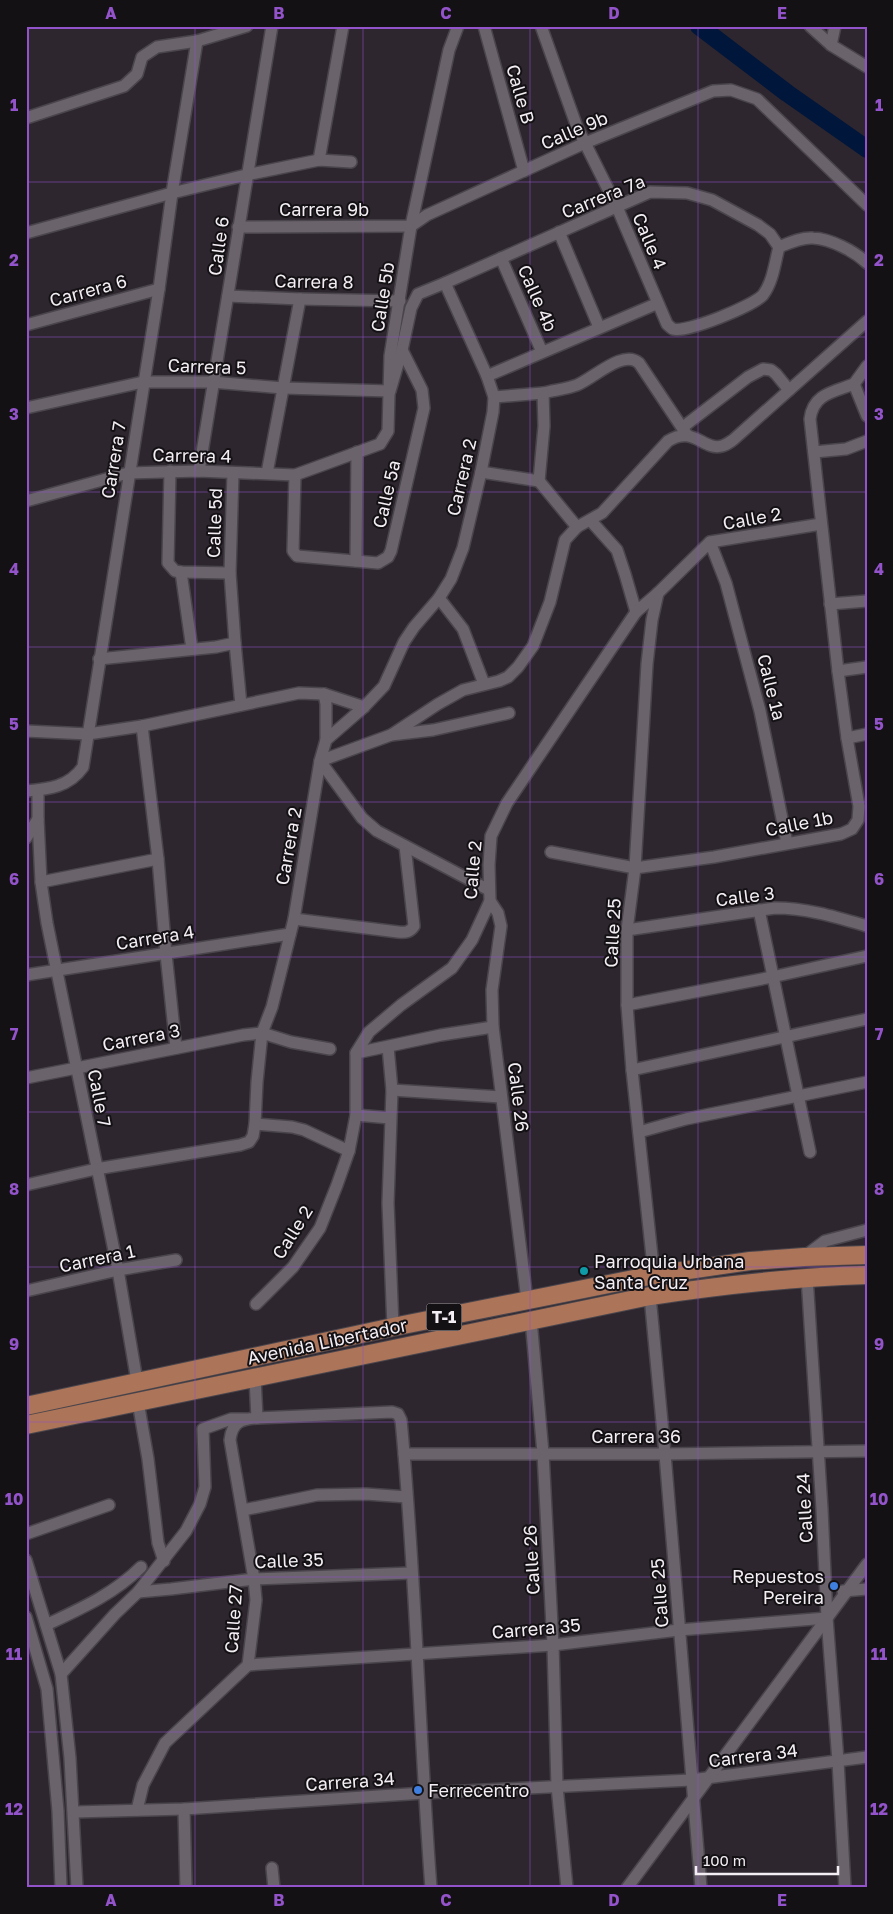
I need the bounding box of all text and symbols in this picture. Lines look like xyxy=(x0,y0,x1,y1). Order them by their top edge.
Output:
text: A xyxy=(105,3,117,23)
text: B xyxy=(273,3,285,23)
text: C xyxy=(440,3,452,23)
text: D xyxy=(608,3,620,23)
text: E xyxy=(777,3,787,23)
street label: Calle B xyxy=(502,62,540,126)
text: 1 xyxy=(10,95,18,115)
text: 1 xyxy=(875,95,883,115)
street label: Calle 9b xyxy=(537,106,611,154)
street label: Carrera 7a xyxy=(558,169,648,223)
street label: Carrera 9b xyxy=(279,198,369,220)
street label: Calle 4 xyxy=(628,209,672,273)
street label: Calle 6 xyxy=(203,215,233,277)
text: 2 xyxy=(9,250,19,270)
text: 2 xyxy=(874,250,884,270)
street label: Calle 5b xyxy=(366,261,398,333)
street label: Calle 4b xyxy=(514,261,562,335)
street label: Carrera 6 xyxy=(47,269,129,311)
street label: Carrera 8 xyxy=(274,269,354,293)
street label: Carrera 5 xyxy=(167,354,247,378)
text: 3 xyxy=(9,404,19,424)
text: 3 xyxy=(874,404,884,424)
street label: Carrera 7 xyxy=(96,420,130,500)
street label: Carrera 2 xyxy=(441,436,481,518)
street label: Carrera 4 xyxy=(152,443,232,467)
street label: Calle 5a xyxy=(367,458,405,530)
street label: Calle 5d xyxy=(202,488,226,558)
street label: Calle 2 xyxy=(721,502,783,534)
text: 4 xyxy=(9,559,19,579)
text: 4 xyxy=(874,559,884,579)
street label: Calle 1a xyxy=(753,652,791,722)
text: 5 xyxy=(9,714,19,734)
text: 5 xyxy=(874,714,884,734)
street label: Carrera 2 xyxy=(270,805,306,887)
street label: Calle 1b xyxy=(763,806,835,840)
street label: Calle 2 xyxy=(458,840,486,900)
text: 6 xyxy=(9,869,19,889)
text: 6 xyxy=(874,869,884,889)
street label: Calle 3 xyxy=(714,881,776,911)
street label: Calle 25 xyxy=(599,898,625,968)
street label: Carrera 4 xyxy=(114,920,196,954)
street label: Carrera 3 xyxy=(100,1019,182,1055)
text: 7 xyxy=(10,1024,19,1044)
text: 7 xyxy=(875,1024,884,1044)
street label: Calle 26 xyxy=(504,1061,534,1133)
street label: Calle 7 xyxy=(84,1067,116,1129)
text: 8 xyxy=(9,1179,19,1199)
text: 8 xyxy=(874,1179,884,1199)
street label: Calle 2 xyxy=(267,1201,317,1263)
street label: Carrera 1 xyxy=(57,1239,137,1277)
place label: Parroquia Urbana Santa Cruz xyxy=(594,1250,745,1293)
marker: Parroquia Urbana Santa Cruz xyxy=(578,1265,590,1277)
road number: T-1 xyxy=(426,1304,462,1330)
street label: Avenida Libertador xyxy=(245,1313,409,1369)
text: 9 xyxy=(9,1334,19,1354)
text: 9 xyxy=(874,1334,884,1354)
street label: Carrera 36 xyxy=(591,1425,681,1447)
street label: Calle 24 xyxy=(791,1472,817,1544)
text: 10 xyxy=(5,1489,23,1509)
text: 10 xyxy=(870,1489,888,1509)
street label: Calle 26 xyxy=(518,1524,544,1596)
street label: Calle 35 xyxy=(254,1548,324,1572)
street label: Calle 25 xyxy=(646,1558,672,1628)
place label: Repuestos Pereira xyxy=(732,1565,824,1608)
marker: Repuestos Pereira xyxy=(828,1580,840,1592)
street label: Calle 27 xyxy=(220,1584,246,1654)
street label: Carrera 35 xyxy=(491,1613,581,1643)
text: 11 xyxy=(6,1644,22,1664)
text: 11 xyxy=(871,1644,887,1664)
street label: Carrera 34 xyxy=(707,1739,799,1771)
street label: Carrera 34 xyxy=(304,1767,396,1795)
place label: Ferrecentro xyxy=(428,1779,529,1801)
marker: Ferrecentro xyxy=(412,1784,424,1796)
text: 12 xyxy=(5,1799,23,1819)
text: 12 xyxy=(870,1799,888,1819)
scale bar xyxy=(696,1844,838,1876)
text: 100 m xyxy=(703,1851,746,1869)
text: A xyxy=(105,1890,117,1910)
text: B xyxy=(273,1890,285,1910)
text: C xyxy=(440,1890,452,1910)
text: D xyxy=(608,1890,620,1910)
text: E xyxy=(777,1890,787,1910)

